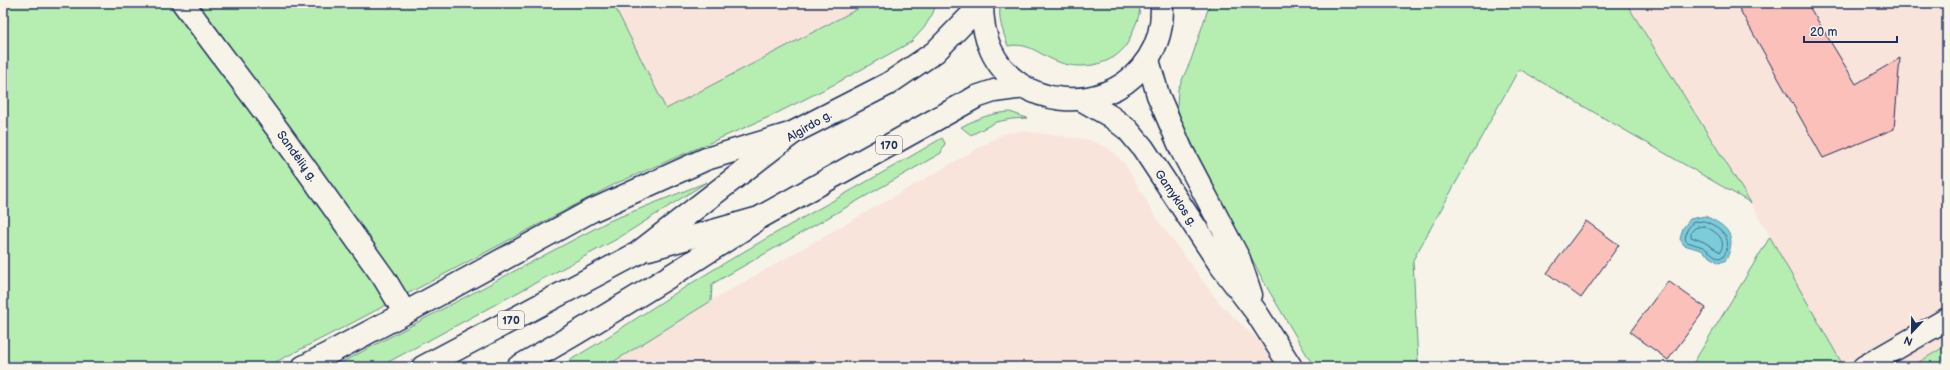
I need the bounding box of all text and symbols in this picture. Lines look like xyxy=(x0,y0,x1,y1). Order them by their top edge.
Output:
scale bar xyxy=(1804,18,1897,44)
text: 20 m xyxy=(1810,25,1837,40)
street label: Algirdo g. xyxy=(784,107,835,145)
street label: Sandėlių g. xyxy=(273,128,320,185)
road number: 170 xyxy=(876,136,902,154)
street label: Gamyklos g. xyxy=(1151,167,1200,229)
road number: 170 xyxy=(498,311,524,329)
north arrow xyxy=(1892,312,1932,352)
text: N xyxy=(1902,333,1915,348)

